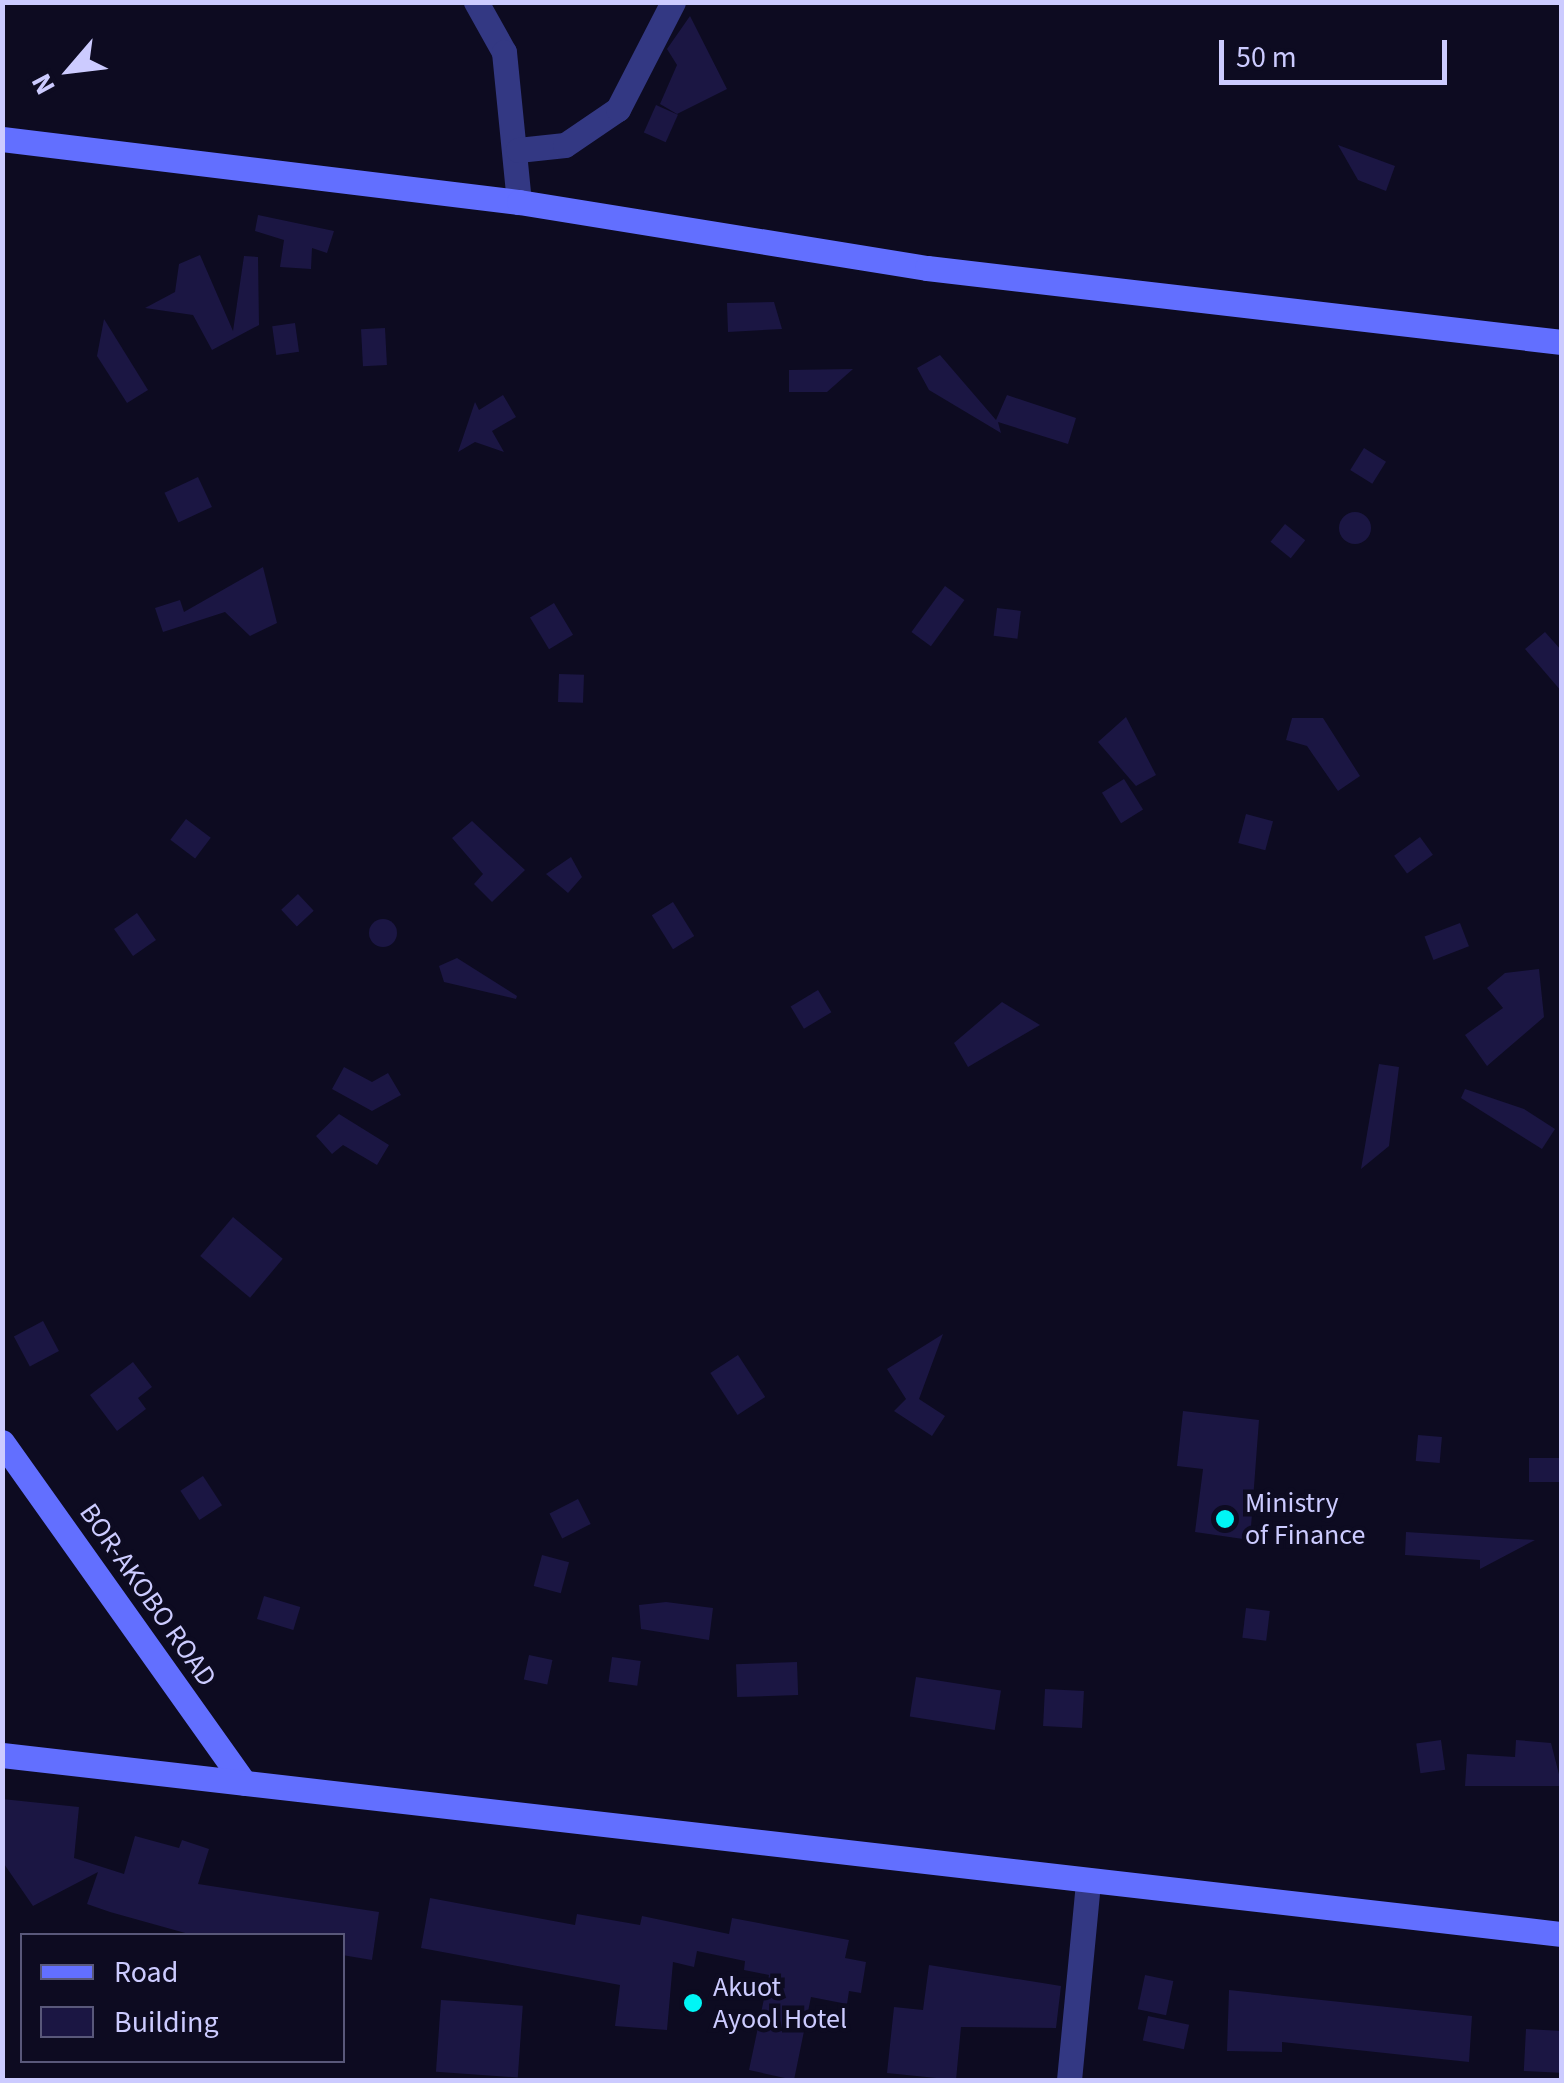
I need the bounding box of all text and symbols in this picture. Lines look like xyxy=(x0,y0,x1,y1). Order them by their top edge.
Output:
north arrow xyxy=(20,20,120,120)
scale bar xyxy=(1224,20,1452,82)
text: 50 m xyxy=(1236,36,1297,79)
text: N xyxy=(21,66,66,102)
place label: Ministry of Finance xyxy=(1245,1486,1365,1552)
street label: BOR-AKOBO ROAD xyxy=(72,1497,224,1693)
marker: Ministry of Finance xyxy=(1214,1508,1236,1530)
legend xyxy=(20,1933,345,2063)
text: Road xyxy=(114,1951,178,1994)
place label: Akuot Ayool Hotel xyxy=(713,1970,847,2036)
marker: Akuot Ayool Hotel xyxy=(682,1992,704,2014)
text: Building xyxy=(114,2001,219,2044)

